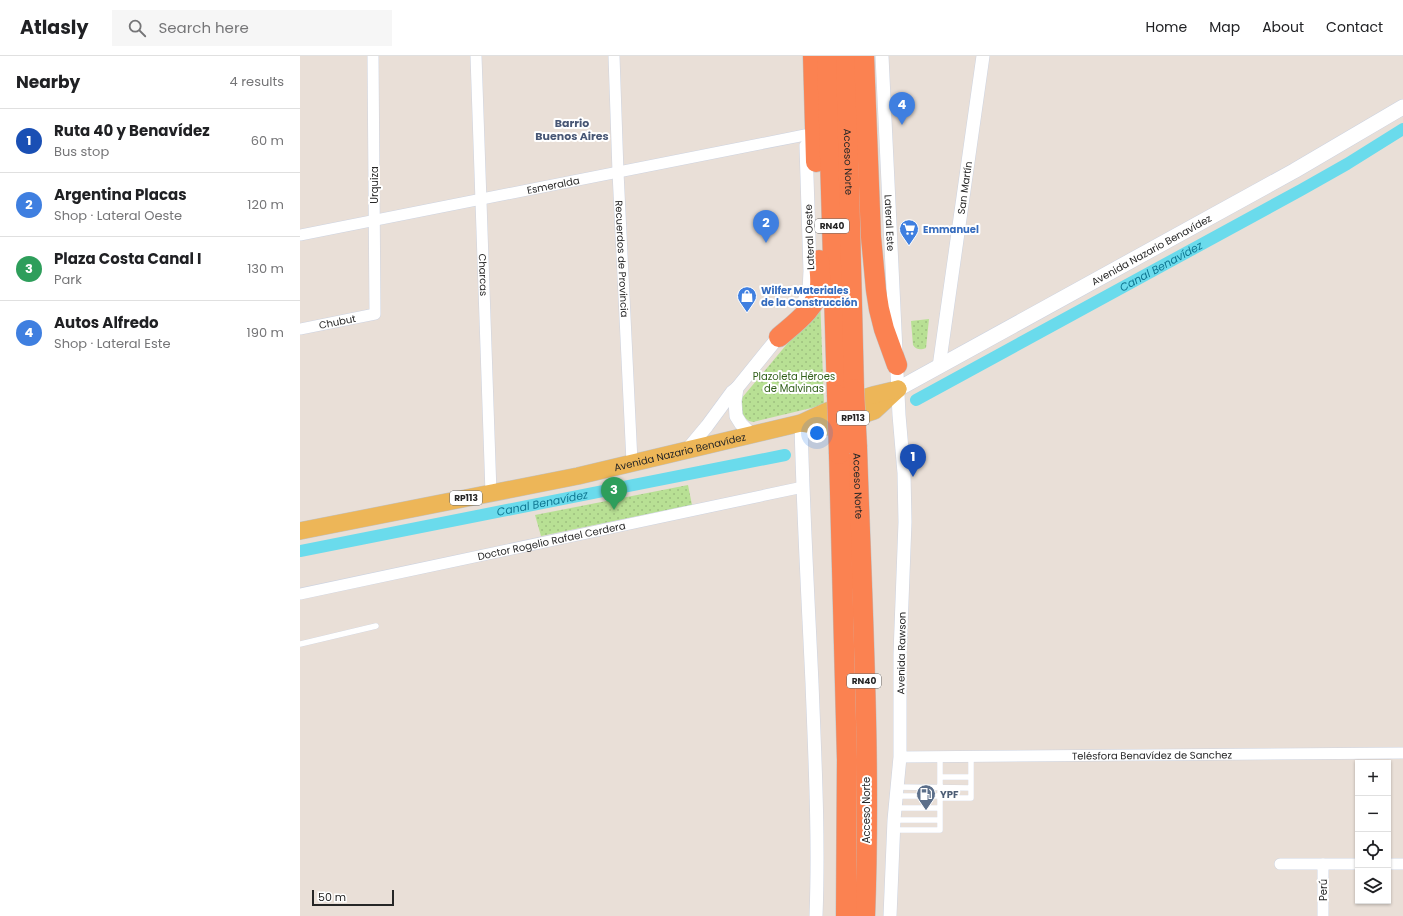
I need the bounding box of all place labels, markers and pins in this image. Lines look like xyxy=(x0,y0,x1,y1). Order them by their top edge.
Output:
pin: 4 xyxy=(889,92,915,125)
pin: 2 xyxy=(753,210,779,243)
supermarket icon: Emmanuel xyxy=(898,218,920,246)
place label: Emmanuel xyxy=(923,222,979,237)
place label: Wilfer Materiales de la Construcción xyxy=(761,283,858,310)
shop icon: Wilfer Materiales de la Construcción xyxy=(736,285,758,313)
pin: 1 xyxy=(900,444,926,477)
pin: 3 xyxy=(601,477,627,510)
fuel station icon: YPF xyxy=(915,783,937,811)
place label: YPF xyxy=(940,787,959,802)

